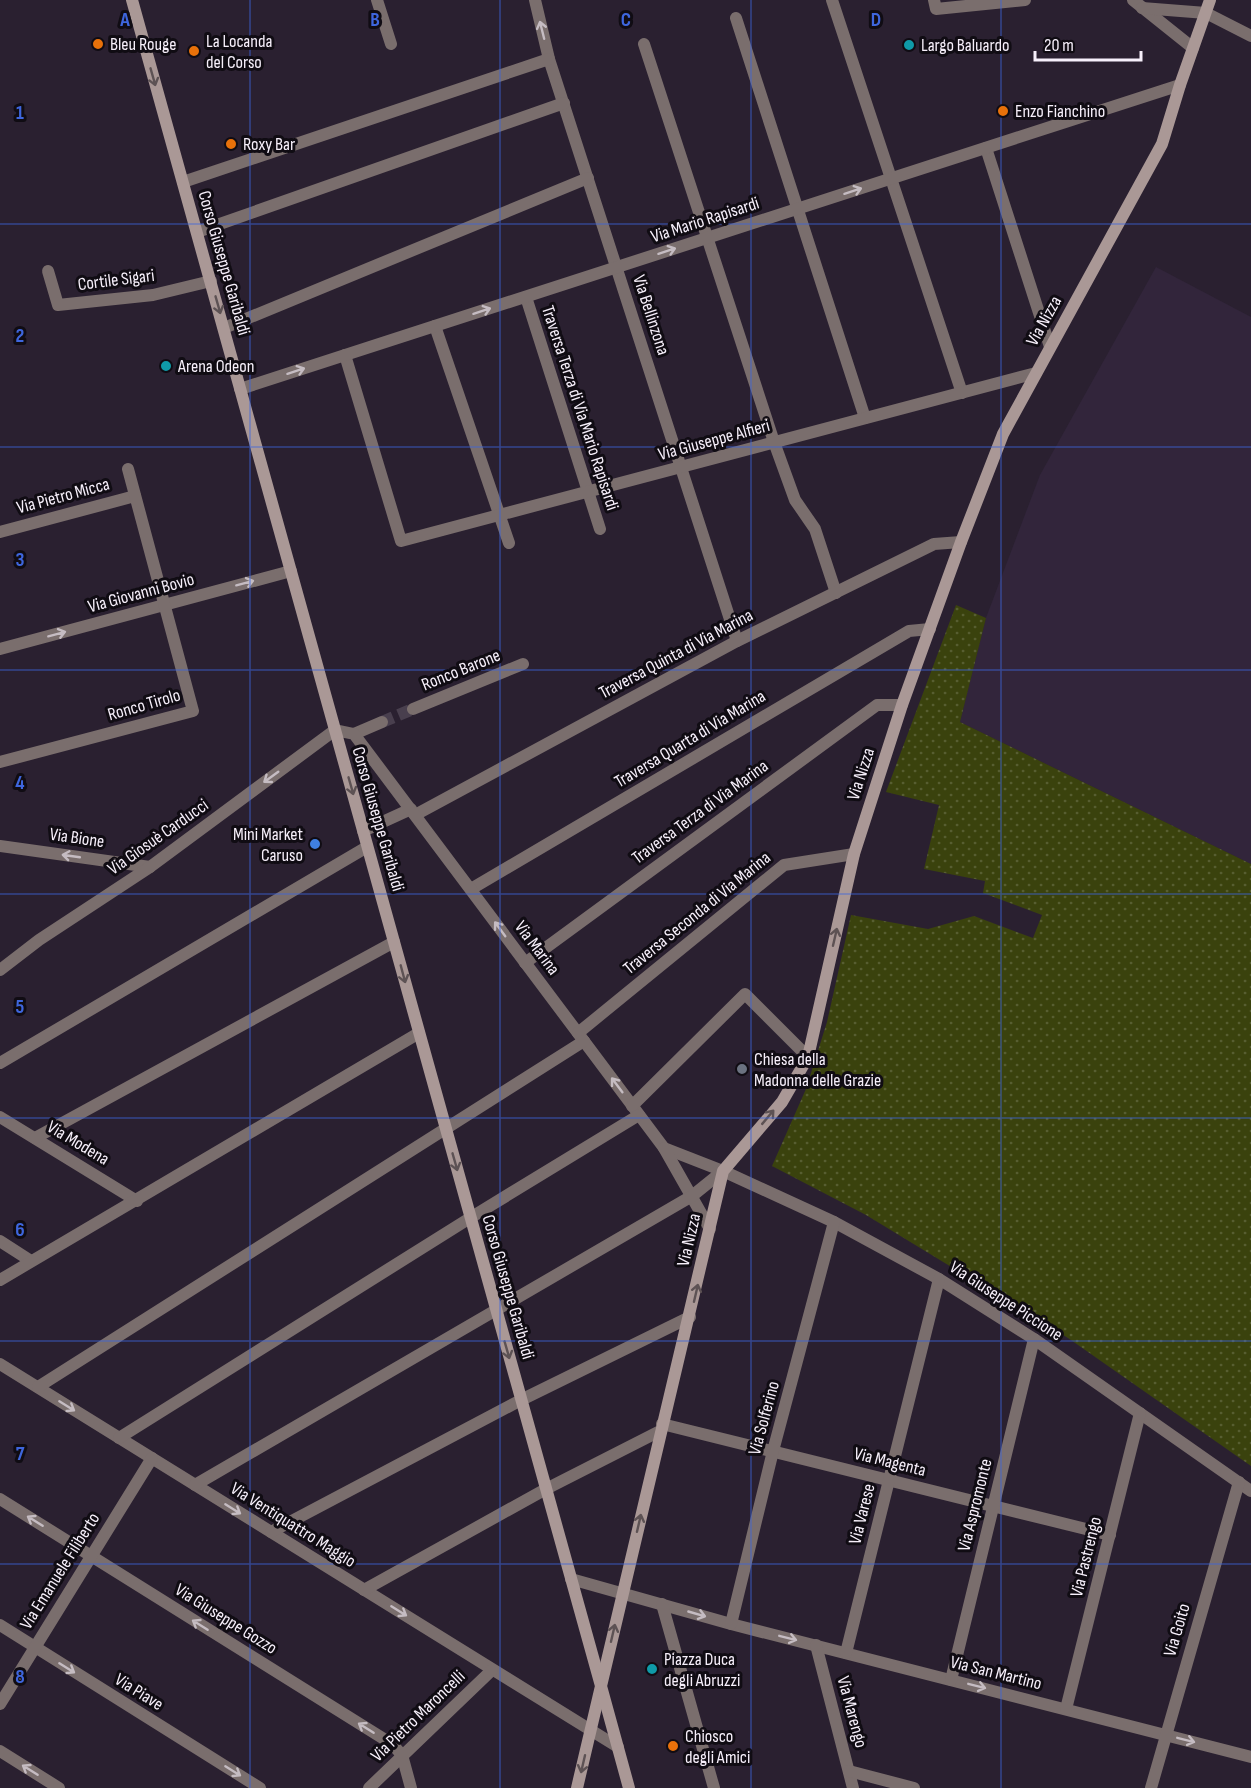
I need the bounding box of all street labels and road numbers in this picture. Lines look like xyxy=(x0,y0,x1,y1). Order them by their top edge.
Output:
street label: Corso Giuseppe Garibaldi xyxy=(193,188,255,338)
street label: Via Mario Rapisardi xyxy=(648,193,762,247)
street label: Cortile Sigari xyxy=(76,265,156,295)
street label: Via Bellinzona xyxy=(628,272,674,358)
street label: Via Nizza xyxy=(1022,292,1066,350)
street label: Traversa Terza di Via Mario Rapisardi xyxy=(537,303,623,513)
street label: Via Giuseppe Alfieri xyxy=(656,415,772,465)
street label: Via Pietro Micca xyxy=(14,474,112,518)
street label: Via Giovanni Bovio xyxy=(85,569,197,617)
street label: Traversa Quinta di Via Marina xyxy=(595,604,757,703)
street label: Ronco Barone xyxy=(419,645,503,695)
street label: Ronco Tirolo xyxy=(105,685,183,725)
street label: Traversa Quarta di Via Marina xyxy=(611,686,769,792)
street label: Corso Giuseppe Garibaldi xyxy=(347,744,409,894)
street label: Via Nizza xyxy=(843,745,879,803)
street label: Traversa Terza di Via Marina xyxy=(628,755,772,868)
street label: Via Giosuè Carducci xyxy=(104,795,212,879)
street label: Via Bione xyxy=(48,824,106,852)
street label: Traversa Seconda di Via Marina xyxy=(619,847,775,979)
street label: Via Marina xyxy=(510,917,564,979)
street label: Via Modena xyxy=(43,1116,113,1170)
street label: Via Nizza xyxy=(673,1211,705,1268)
street label: Corso Giuseppe Garibaldi xyxy=(477,1212,539,1362)
street label: Via Giuseppe Piccione xyxy=(945,1257,1067,1345)
street label: Via Solferino xyxy=(744,1379,784,1457)
street label: Via Magenta xyxy=(852,1443,928,1481)
street label: Via Aspromonte xyxy=(953,1457,997,1553)
street label: Via Ventiquattro Maggio xyxy=(227,1478,359,1572)
street label: Via Varese xyxy=(844,1482,880,1546)
street label: Via Emanuele Filiberto xyxy=(16,1509,104,1633)
street label: Via Pastrengo xyxy=(1066,1515,1106,1599)
street label: Via Giuseppe Gozzo xyxy=(171,1579,281,1659)
street label: Via Goito xyxy=(1159,1601,1195,1659)
street label: Via San Martino xyxy=(948,1652,1044,1694)
street label: Via Pietro Maroncelli xyxy=(367,1666,469,1766)
street label: Via Piave xyxy=(111,1669,167,1715)
street label: Via Marengo xyxy=(832,1674,872,1750)

